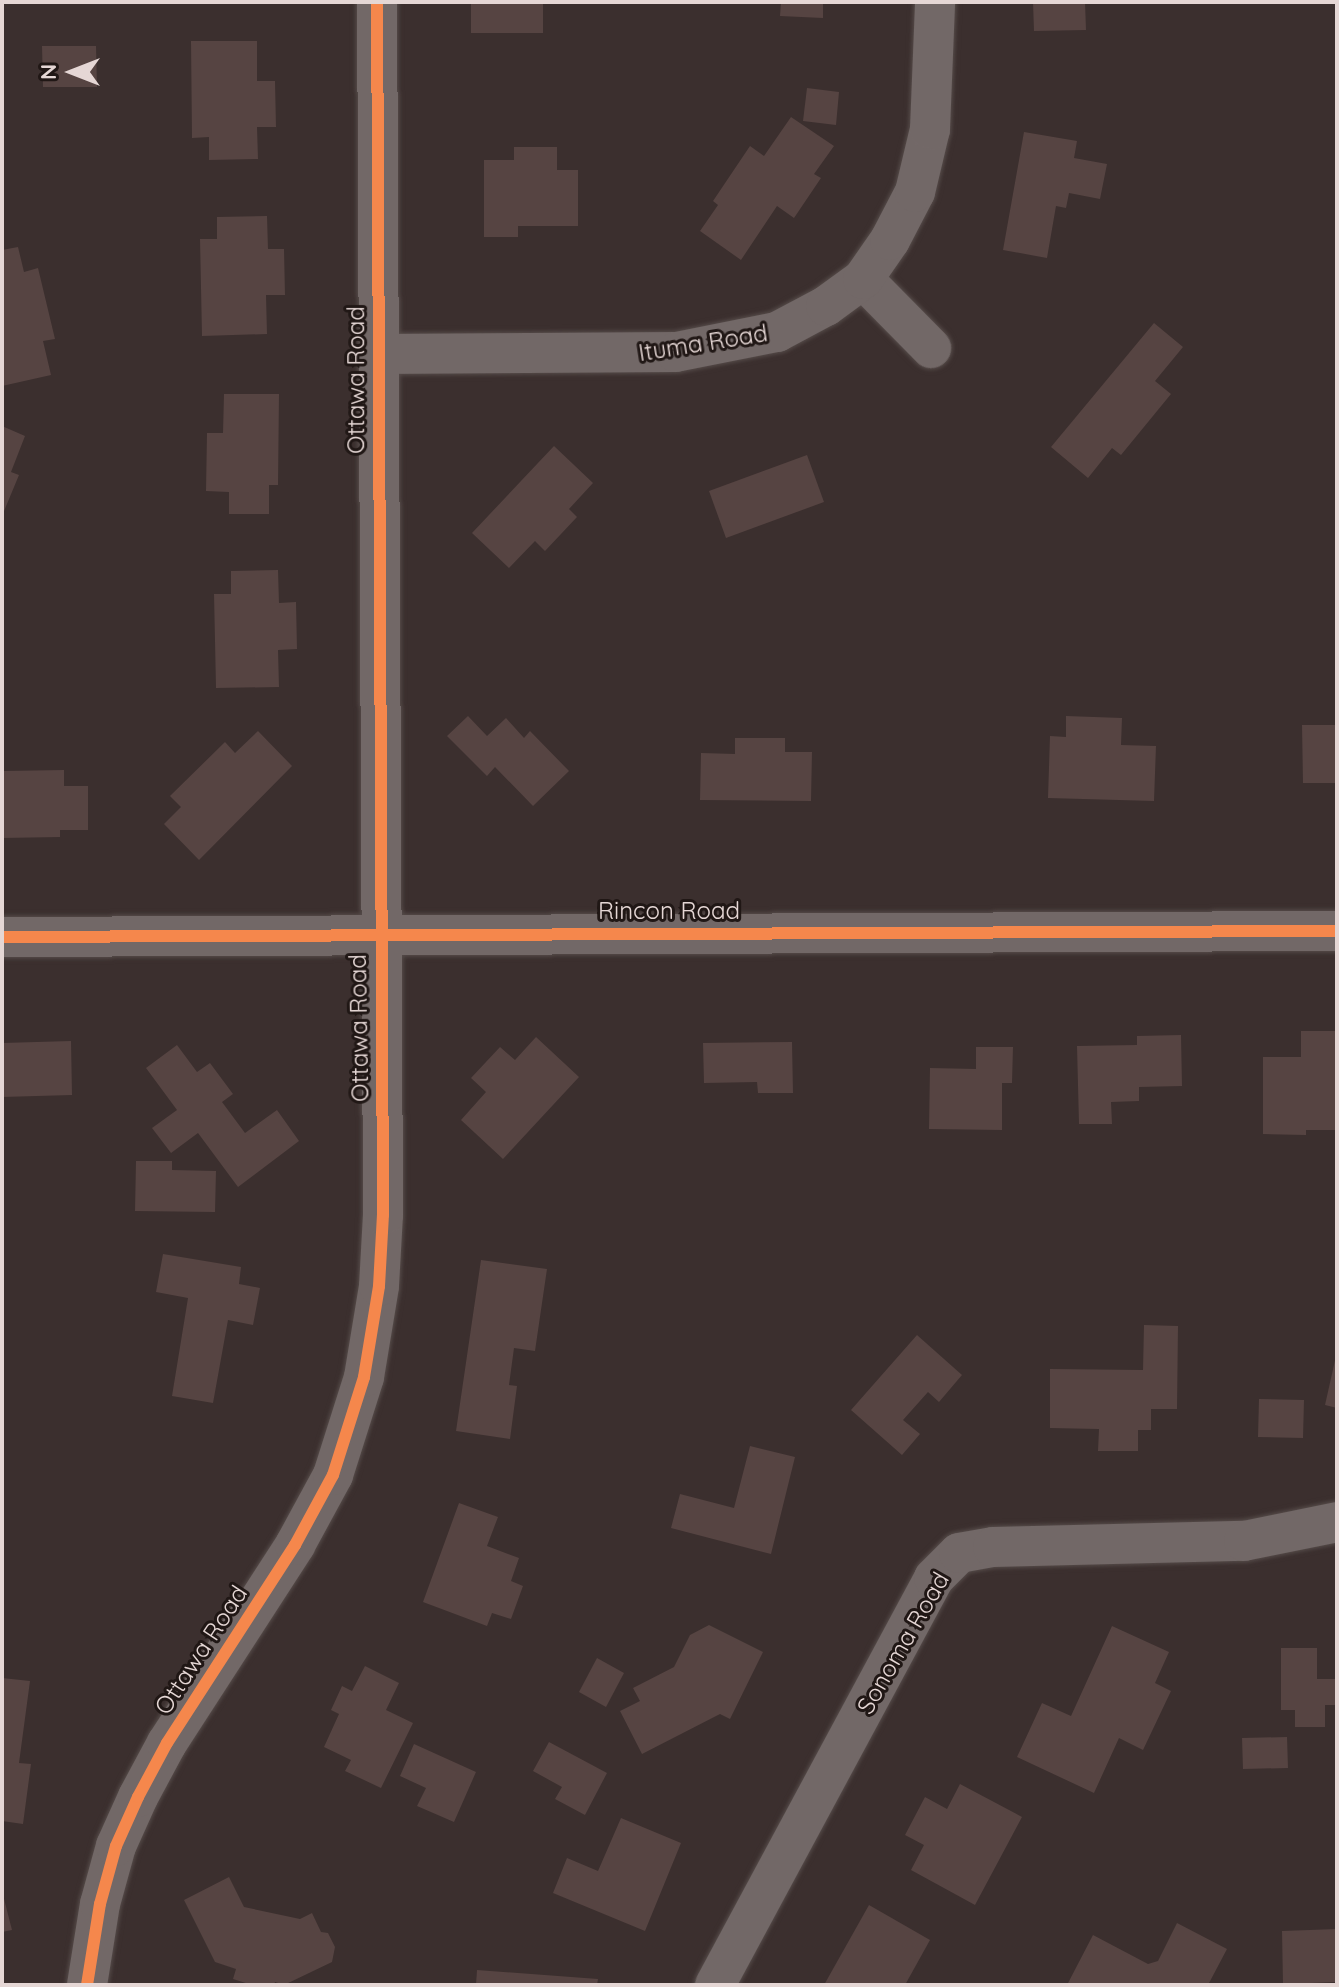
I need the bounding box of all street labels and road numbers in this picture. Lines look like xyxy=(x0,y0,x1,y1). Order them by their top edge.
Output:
street label: Ottawa Road xyxy=(342,306,370,454)
street label: Ituma Road xyxy=(636,319,770,367)
street label: Rincon Road xyxy=(598,897,740,925)
street label: Ottawa Road xyxy=(343,954,375,1102)
street label: Sonoma Road xyxy=(851,1567,955,1719)
street label: Ottawa Road xyxy=(149,1580,253,1720)

